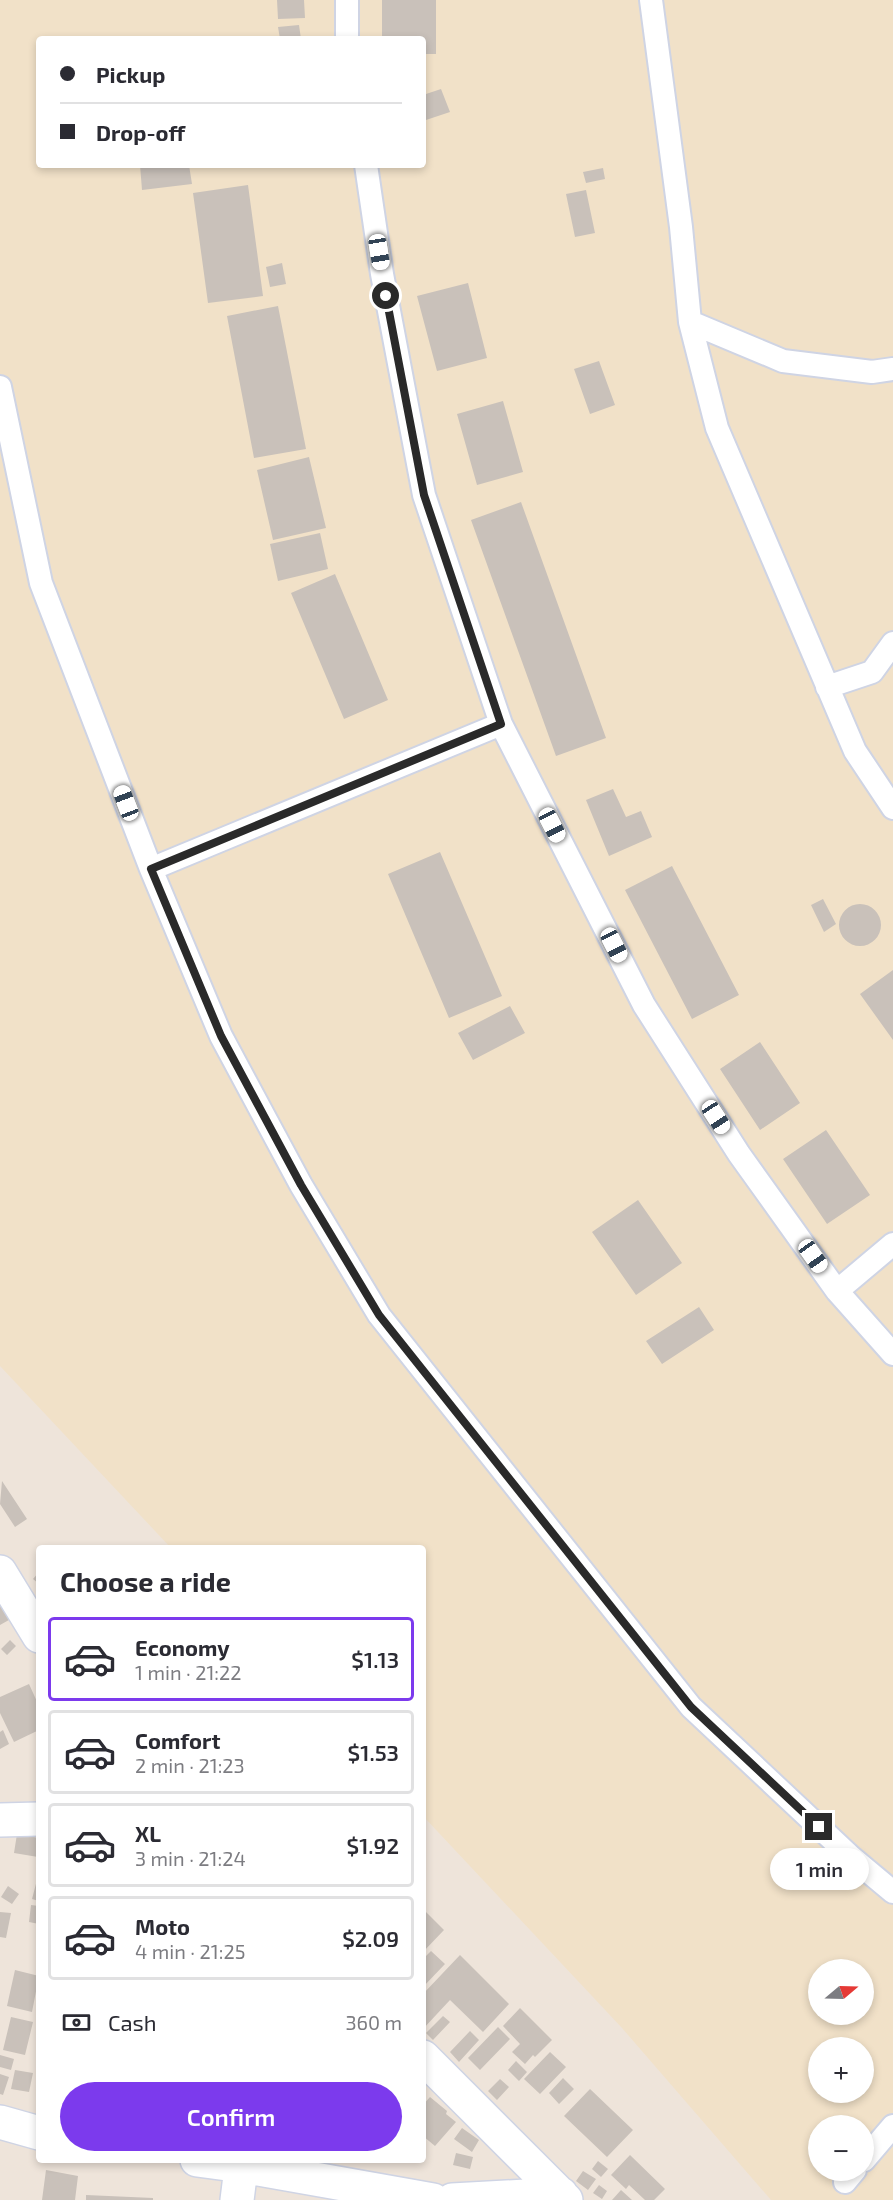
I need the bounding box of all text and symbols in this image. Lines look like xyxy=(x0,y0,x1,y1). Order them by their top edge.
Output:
text: Pickup xyxy=(96,61,165,87)
text: Drop-off xyxy=(96,119,185,145)
car xyxy=(367,233,391,271)
route start xyxy=(372,282,399,309)
car xyxy=(111,783,141,823)
car xyxy=(536,805,568,845)
car xyxy=(598,925,630,965)
car xyxy=(699,1097,733,1137)
car xyxy=(795,1236,831,1276)
text: Choose a ride xyxy=(60,1565,231,1597)
icon: car xyxy=(63,1632,117,1686)
text: Economy xyxy=(135,1634,230,1660)
text: $1.13 xyxy=(351,1646,399,1672)
text: 1 min · 21:22 xyxy=(135,1660,242,1684)
icon: car xyxy=(63,1725,117,1779)
text: Comfort xyxy=(135,1727,220,1753)
text: $1.53 xyxy=(348,1739,399,1765)
text: 2 min · 21:23 xyxy=(135,1753,245,1777)
route end xyxy=(805,1813,832,1840)
icon: car xyxy=(63,1818,117,1872)
text: XL xyxy=(135,1820,161,1846)
text: $1.92 xyxy=(347,1832,399,1858)
text: 3 min · 21:24 xyxy=(135,1846,246,1870)
callout: 1 min xyxy=(770,1848,868,1890)
text: 1 min xyxy=(796,1857,843,1881)
icon: car xyxy=(63,1911,117,1965)
text: Moto xyxy=(135,1913,190,1939)
text: $2.09 xyxy=(342,1925,399,1951)
text: 4 min · 21:25 xyxy=(135,1939,245,1963)
north arrow xyxy=(808,1959,874,2025)
map controls xyxy=(808,1959,874,2181)
icon: cash xyxy=(60,2006,93,2039)
text: Cash xyxy=(108,2009,157,2035)
text: 360 m xyxy=(345,2010,402,2034)
button: + xyxy=(808,2037,874,2103)
button: Confirm xyxy=(60,2082,402,2151)
button: − xyxy=(808,2115,874,2181)

